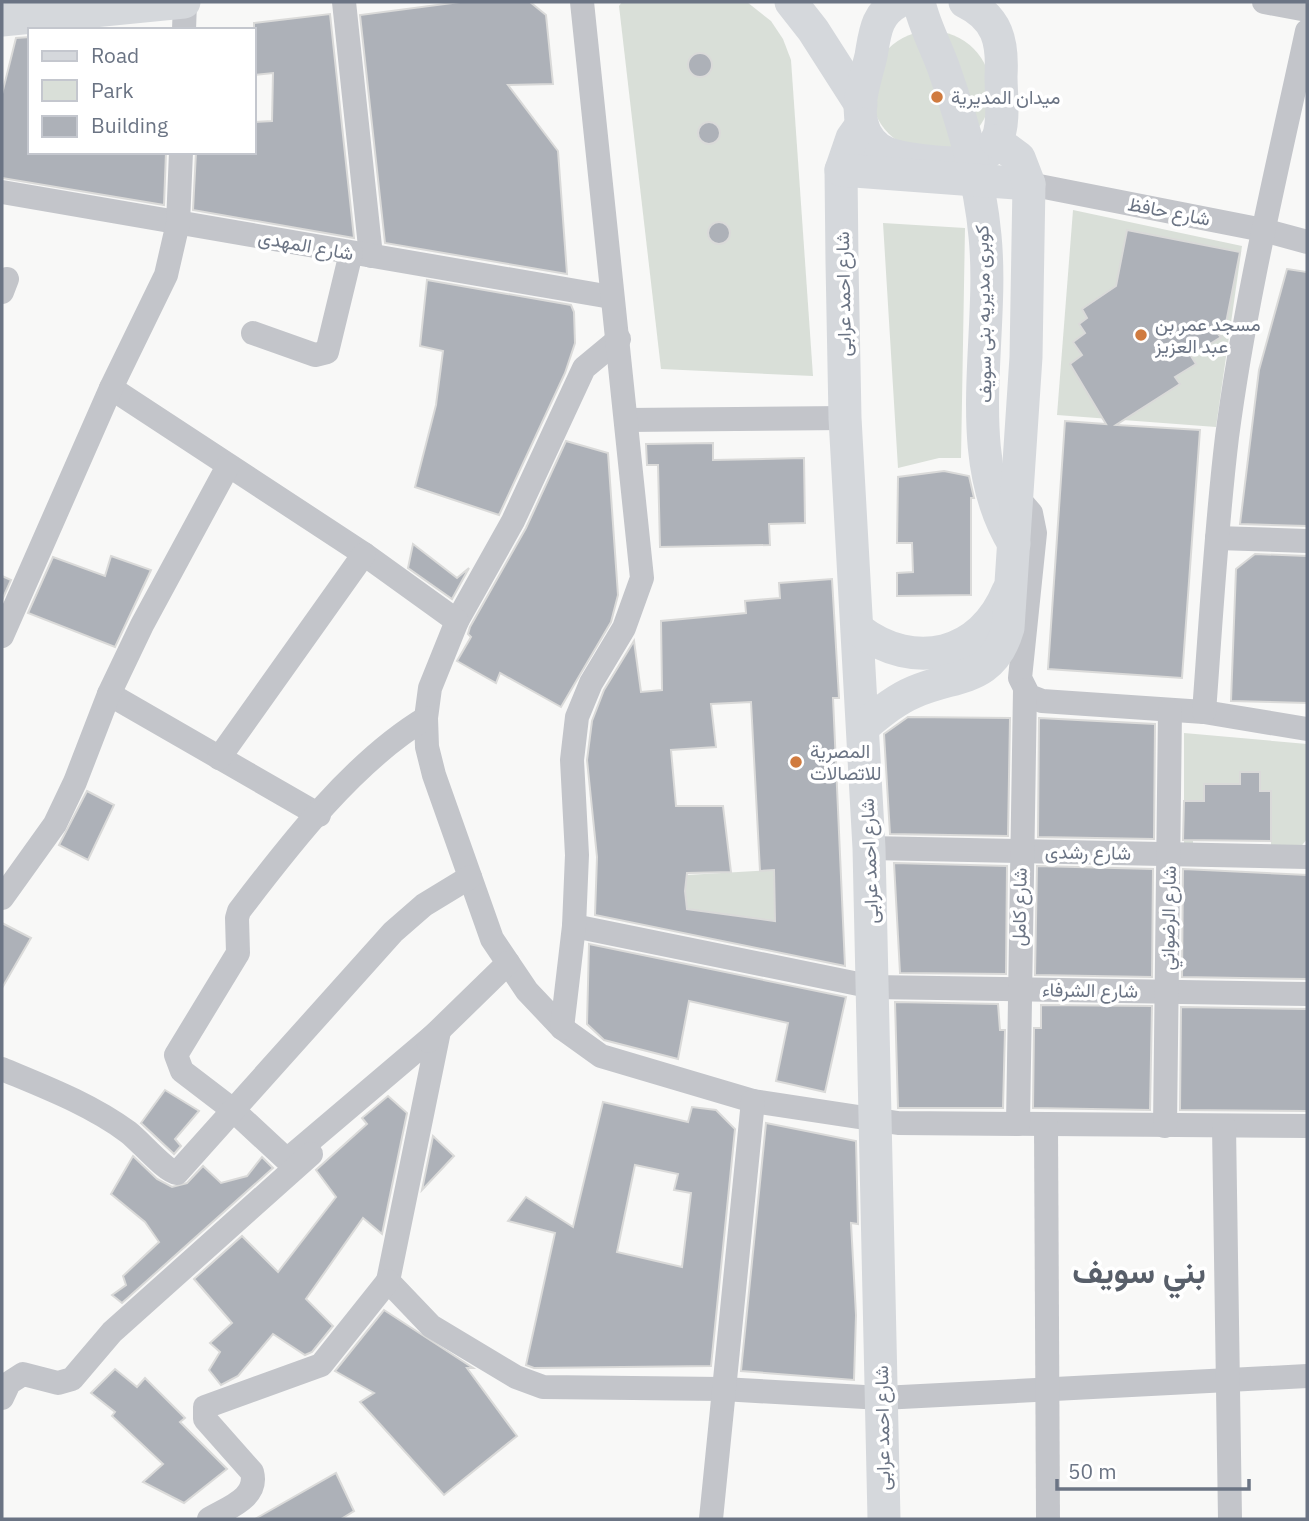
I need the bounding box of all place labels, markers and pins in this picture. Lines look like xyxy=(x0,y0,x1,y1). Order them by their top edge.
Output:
place label: ميدان المديرية xyxy=(951,85,1060,109)
marker: ميدان المديرية xyxy=(929,89,945,105)
place label: مسجد عمر بن عبد العزيز xyxy=(1154,312,1261,358)
marker: مسجد عمر بن عبد العزيز xyxy=(1133,327,1149,343)
place label: المصرية للاتصالات xyxy=(810,739,881,785)
marker: المصرية للاتصالات xyxy=(788,754,804,770)

